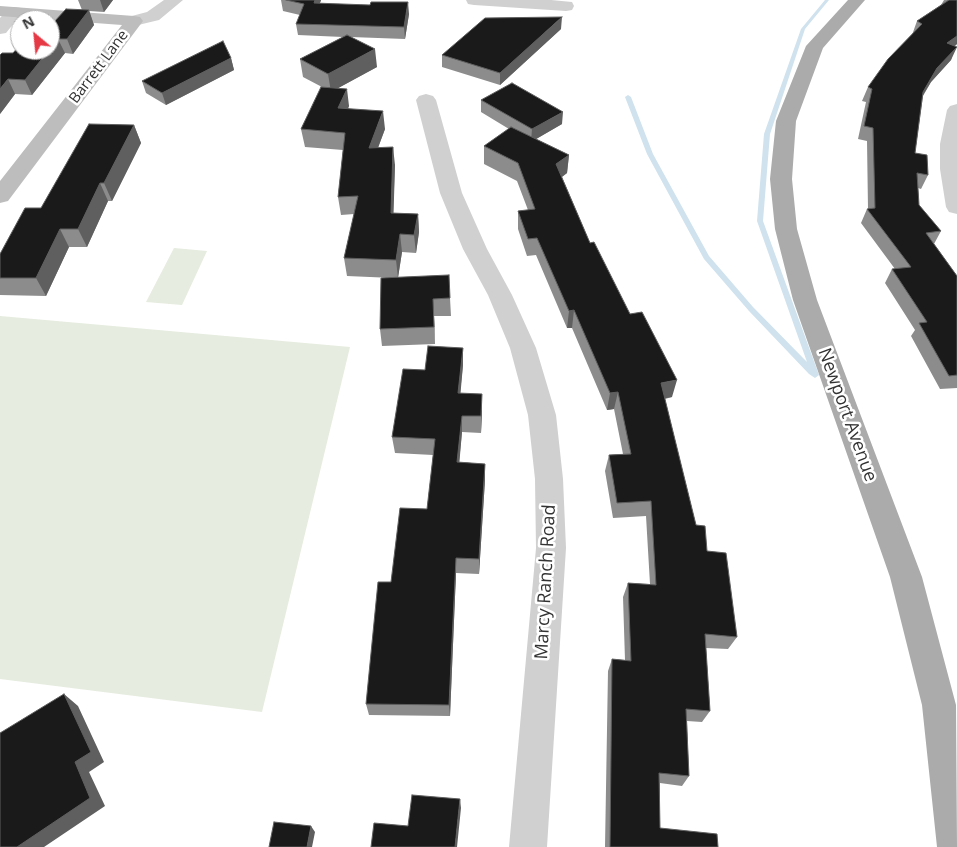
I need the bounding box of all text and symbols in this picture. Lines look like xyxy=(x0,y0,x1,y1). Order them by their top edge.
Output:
north arrow xyxy=(10,10,60,60)
text: N xyxy=(19,11,38,33)
street label: Barrett Lane xyxy=(66,27,132,107)
street label: Newport Avenue xyxy=(813,345,881,485)
street label: Marcy Ranch Road xyxy=(531,504,561,660)

